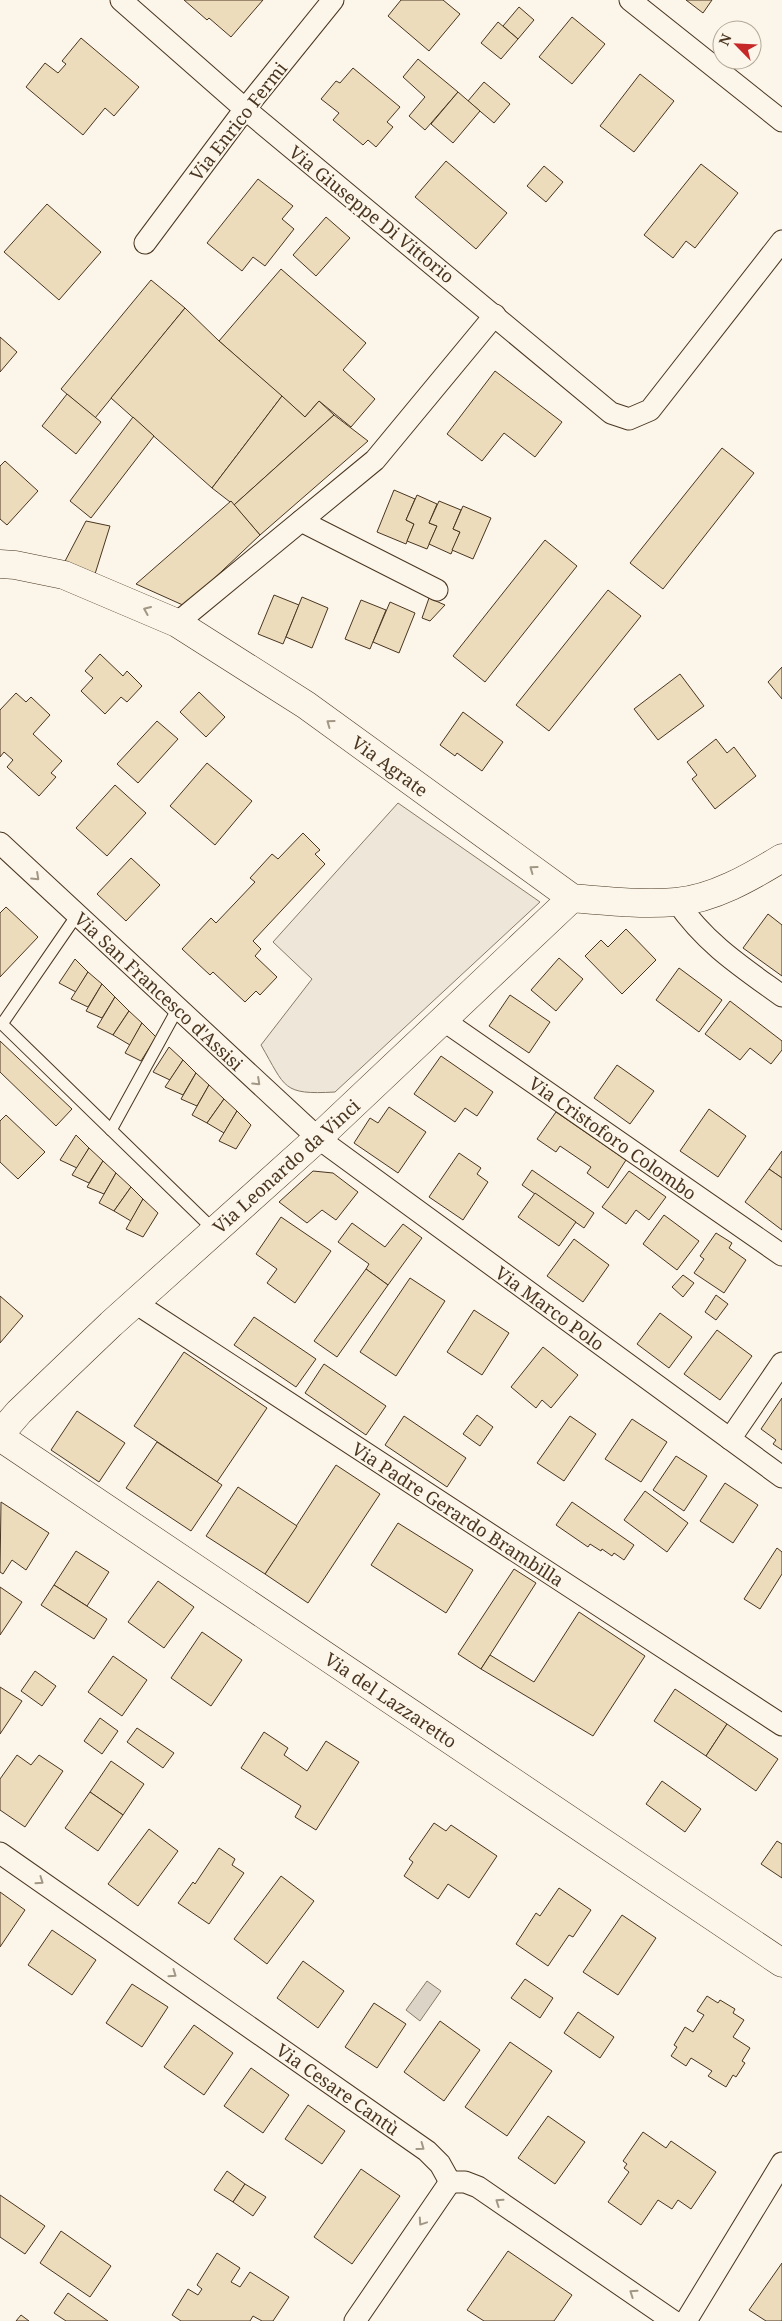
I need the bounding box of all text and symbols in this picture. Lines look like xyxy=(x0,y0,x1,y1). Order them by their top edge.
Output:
north arrow xyxy=(712,20,762,70)
text: N xyxy=(714,31,736,48)
street label: Via Enrico Fermi xyxy=(184,57,292,185)
street label: Via Giuseppe Di Vittorio xyxy=(284,140,460,288)
one-way arrow xyxy=(143,606,152,617)
one-way arrow xyxy=(327,720,336,728)
street label: Via Agrate xyxy=(347,730,433,802)
one-way arrow xyxy=(529,866,539,875)
one-way arrow xyxy=(30,871,39,880)
street label: Via San Francesco d'Assisi xyxy=(70,906,249,1076)
street label: Via Cristoforo Colombo xyxy=(524,1071,702,1205)
one-way arrow xyxy=(252,1076,261,1085)
street label: Via Leonardo da Vinci xyxy=(207,1093,365,1239)
street label: Via Marco Polo xyxy=(491,1260,609,1356)
street label: Via Padre Gerardo Brambilla xyxy=(347,1436,569,1592)
street label: Via del Lazzaretto xyxy=(320,1647,462,1753)
one-way arrow xyxy=(34,1875,44,1884)
one-way arrow xyxy=(167,1968,177,1977)
street label: Via Cesare Cantù xyxy=(272,2038,405,2141)
one-way arrow xyxy=(415,2141,425,2150)
one-way arrow xyxy=(495,2199,505,2208)
one-way arrow xyxy=(419,2217,429,2226)
one-way arrow xyxy=(629,2290,638,2300)

